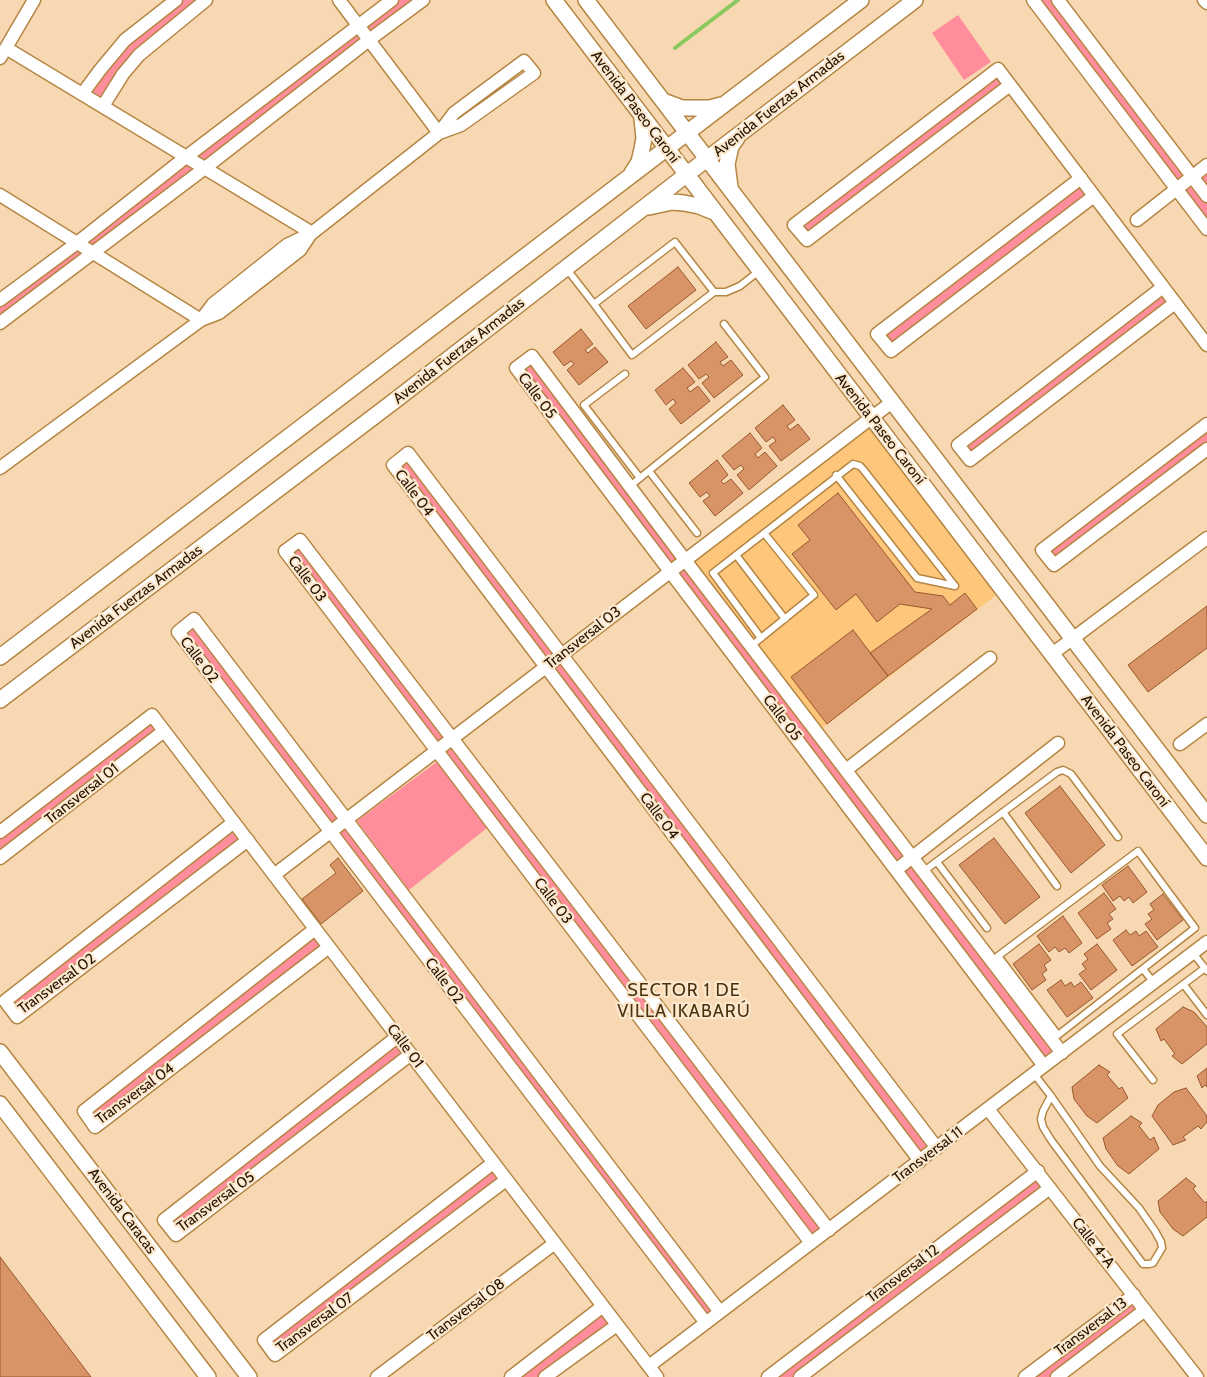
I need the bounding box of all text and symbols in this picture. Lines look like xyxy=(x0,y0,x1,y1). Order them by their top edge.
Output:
street label: Avenida Paseo Caroní xyxy=(587,47,683,167)
street label: Avenida Fuerzas Armadas xyxy=(710,47,848,161)
street label: Avenida Fuerzas Armadas xyxy=(390,294,528,408)
street label: Calle 05 xyxy=(514,369,560,423)
street label: Avenida Paseo Caroní xyxy=(831,370,929,488)
street label: Calle 04 xyxy=(391,466,437,520)
street label: Avenida Fuerzas Armadas xyxy=(66,541,206,653)
street label: Calle 03 xyxy=(284,552,330,606)
street label: Transversal 03 xyxy=(541,603,625,673)
street label: Calle 02 xyxy=(176,633,222,687)
street label: Calle 05 xyxy=(759,691,805,745)
street label: Avenida Paseo Caroní xyxy=(1077,691,1173,811)
street label: Transversal 01 xyxy=(42,760,122,828)
street label: Calle 04 xyxy=(636,789,682,843)
street label: Calle 03 xyxy=(530,874,576,928)
street label: Transversal 02 xyxy=(15,950,99,1018)
street label: Calle 02 xyxy=(421,954,467,1008)
district label: SECTOR 1 DE VILLA IKABARÚ xyxy=(616,980,752,1022)
street label: Calle 01 xyxy=(383,1021,427,1071)
street label: Transversal 04 xyxy=(92,1060,178,1128)
street label: Transversal 11 xyxy=(889,1123,967,1187)
street label: Avenida Caracas xyxy=(84,1165,160,1257)
street label: Transversal 05 xyxy=(174,1168,258,1236)
street label: Calle 4-A xyxy=(1068,1214,1118,1272)
street label: Transversal 12 xyxy=(863,1241,943,1307)
street label: Transversal 08 xyxy=(424,1275,508,1345)
street label: Transversal 07 xyxy=(273,1289,357,1357)
street label: Transversal 13 xyxy=(1051,1294,1131,1360)

